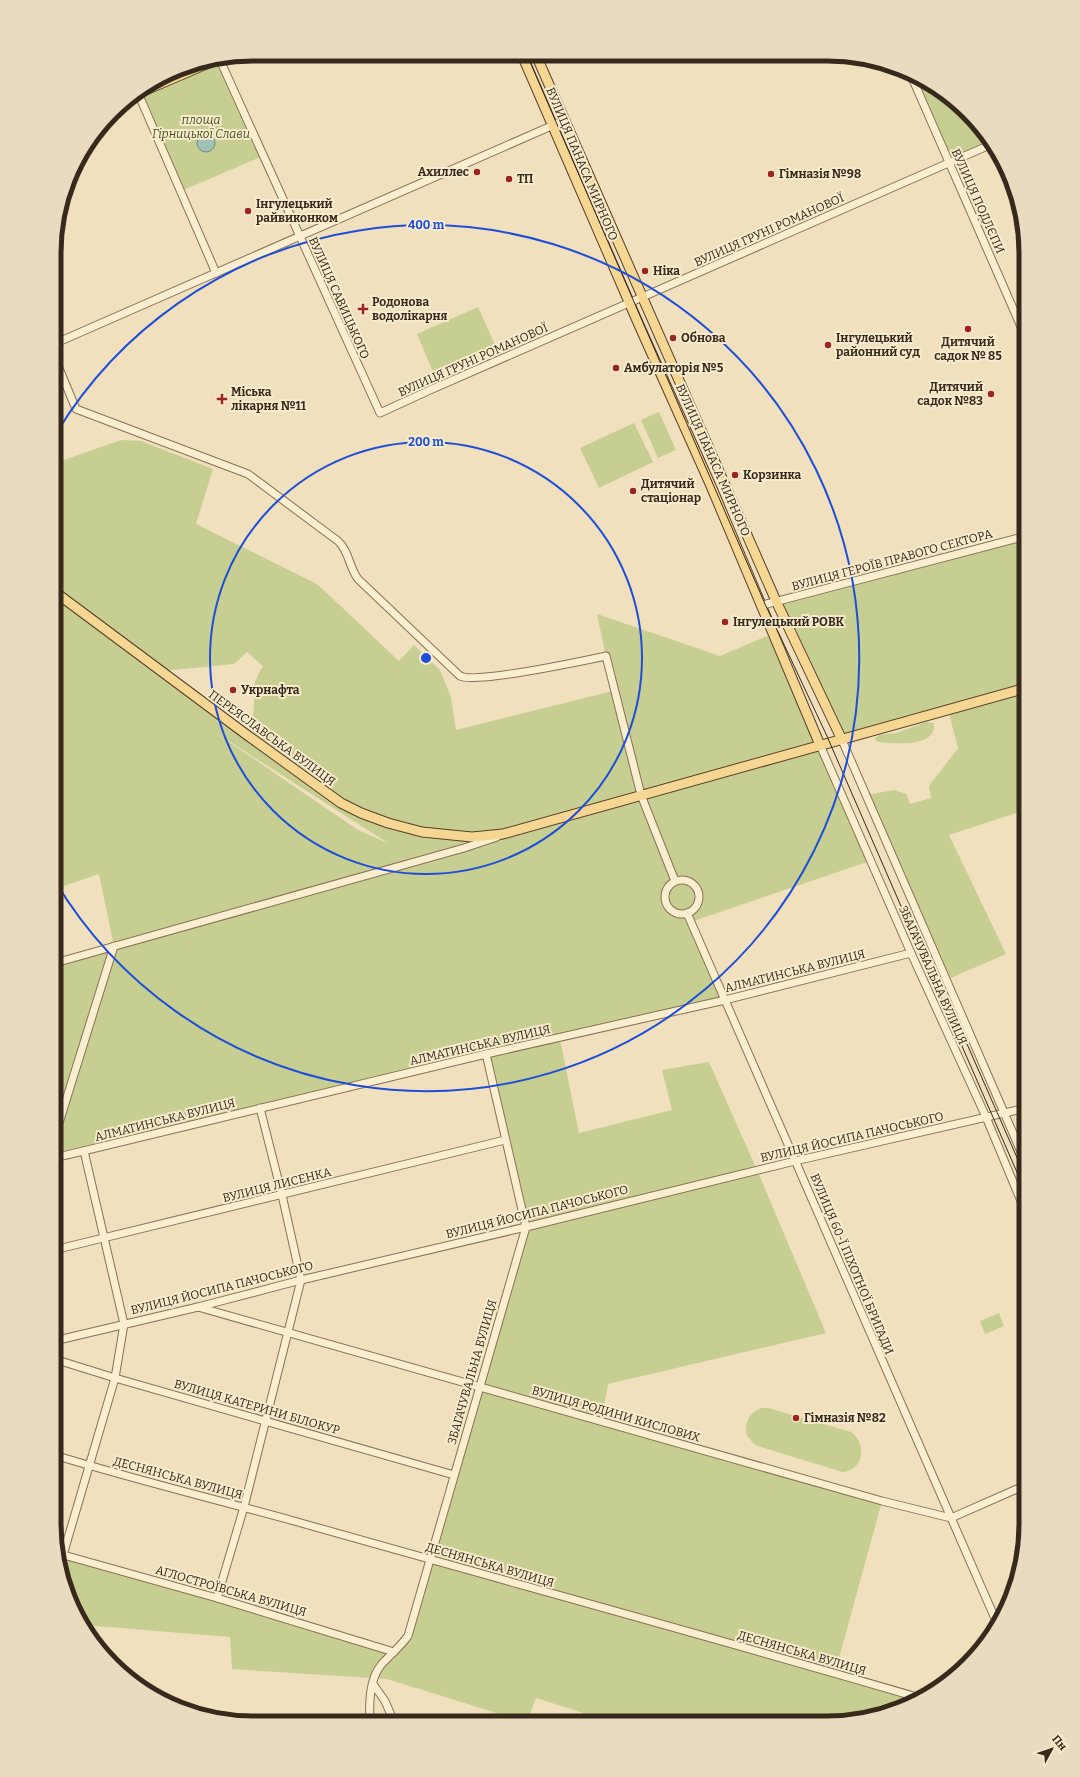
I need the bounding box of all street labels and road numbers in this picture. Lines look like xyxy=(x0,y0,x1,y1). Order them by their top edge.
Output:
street label: ВУЛИЦЯ ПАНАСА МИРНОГО xyxy=(543,85,621,243)
street label: ВУЛИЦЯ ПОДЛЄПИ xyxy=(949,146,1008,256)
street label: ВУЛИЦЯ ГРУНІ РОМАНОВОЇ xyxy=(692,190,846,269)
street label: ВУЛИЦЯ САВИЦЬКОГО xyxy=(306,235,372,361)
street label: ВУЛИЦЯ ГРУНІ РОМАНОВОЇ xyxy=(396,320,550,399)
street label: ВУЛИЦЯ ПАНАСА МИРНОГО xyxy=(673,382,753,538)
street label: ВУЛИЦЯ ГЕРОЇВ ПРАВОГО СЕКТОРА xyxy=(790,525,994,594)
street label: ПЕРЕЯСЛАВСЬКА ВУЛИЦЯ xyxy=(206,687,338,789)
street label: ЗБАГАЧУВАЛЬНА ВУЛИЦЯ xyxy=(896,903,970,1047)
street label: АЛМАТИНСЬКА ВУЛИЦЯ xyxy=(723,947,867,995)
street label: АЛМАТИНСЬКА ВУЛИЦЯ xyxy=(408,1022,552,1068)
street label: АЛМАТИНСЬКА ВУЛИЦЯ xyxy=(93,1096,237,1144)
street label: ВУЛИЦЯ ЙОСИПА ПАЧОСЬКОГО xyxy=(759,1108,945,1165)
street label: ВУЛИЦЯ ЛИСЕНКА xyxy=(221,1165,333,1205)
street label: ВУЛИЦЯ 60-Ї ПІХОТНОЇ БРИГАДИ xyxy=(807,1171,898,1357)
street label: ВУЛИЦЯ ЙОСИПА ПАЧОСЬКОГО xyxy=(444,1182,630,1241)
street label: ВУЛИЦЯ ЙОСИПА ПАЧОСЬКОГО xyxy=(129,1258,315,1317)
street label: ЗБАГАЧУВАЛЬНА ВУЛИЦЯ xyxy=(445,1298,499,1446)
street label: ВУЛИЦЯ КАТЕРИНИ БІЛОКУР xyxy=(173,1377,341,1437)
street label: ВУЛИЦЯ РОДИНИ КИСЛОВИХ xyxy=(530,1383,703,1445)
street label: ДЕСНЯНСЬКА ВУЛИЦЯ xyxy=(112,1454,244,1502)
street label: ДЕСНЯНСЬКА ВУЛИЦЯ xyxy=(424,1540,556,1590)
street label: АГЛОСТРОЇВСЬКА ВУЛИЦЯ xyxy=(154,1562,309,1619)
street label: ДЕСНЯНСЬКА ВУЛИЦЯ xyxy=(736,1628,868,1678)

